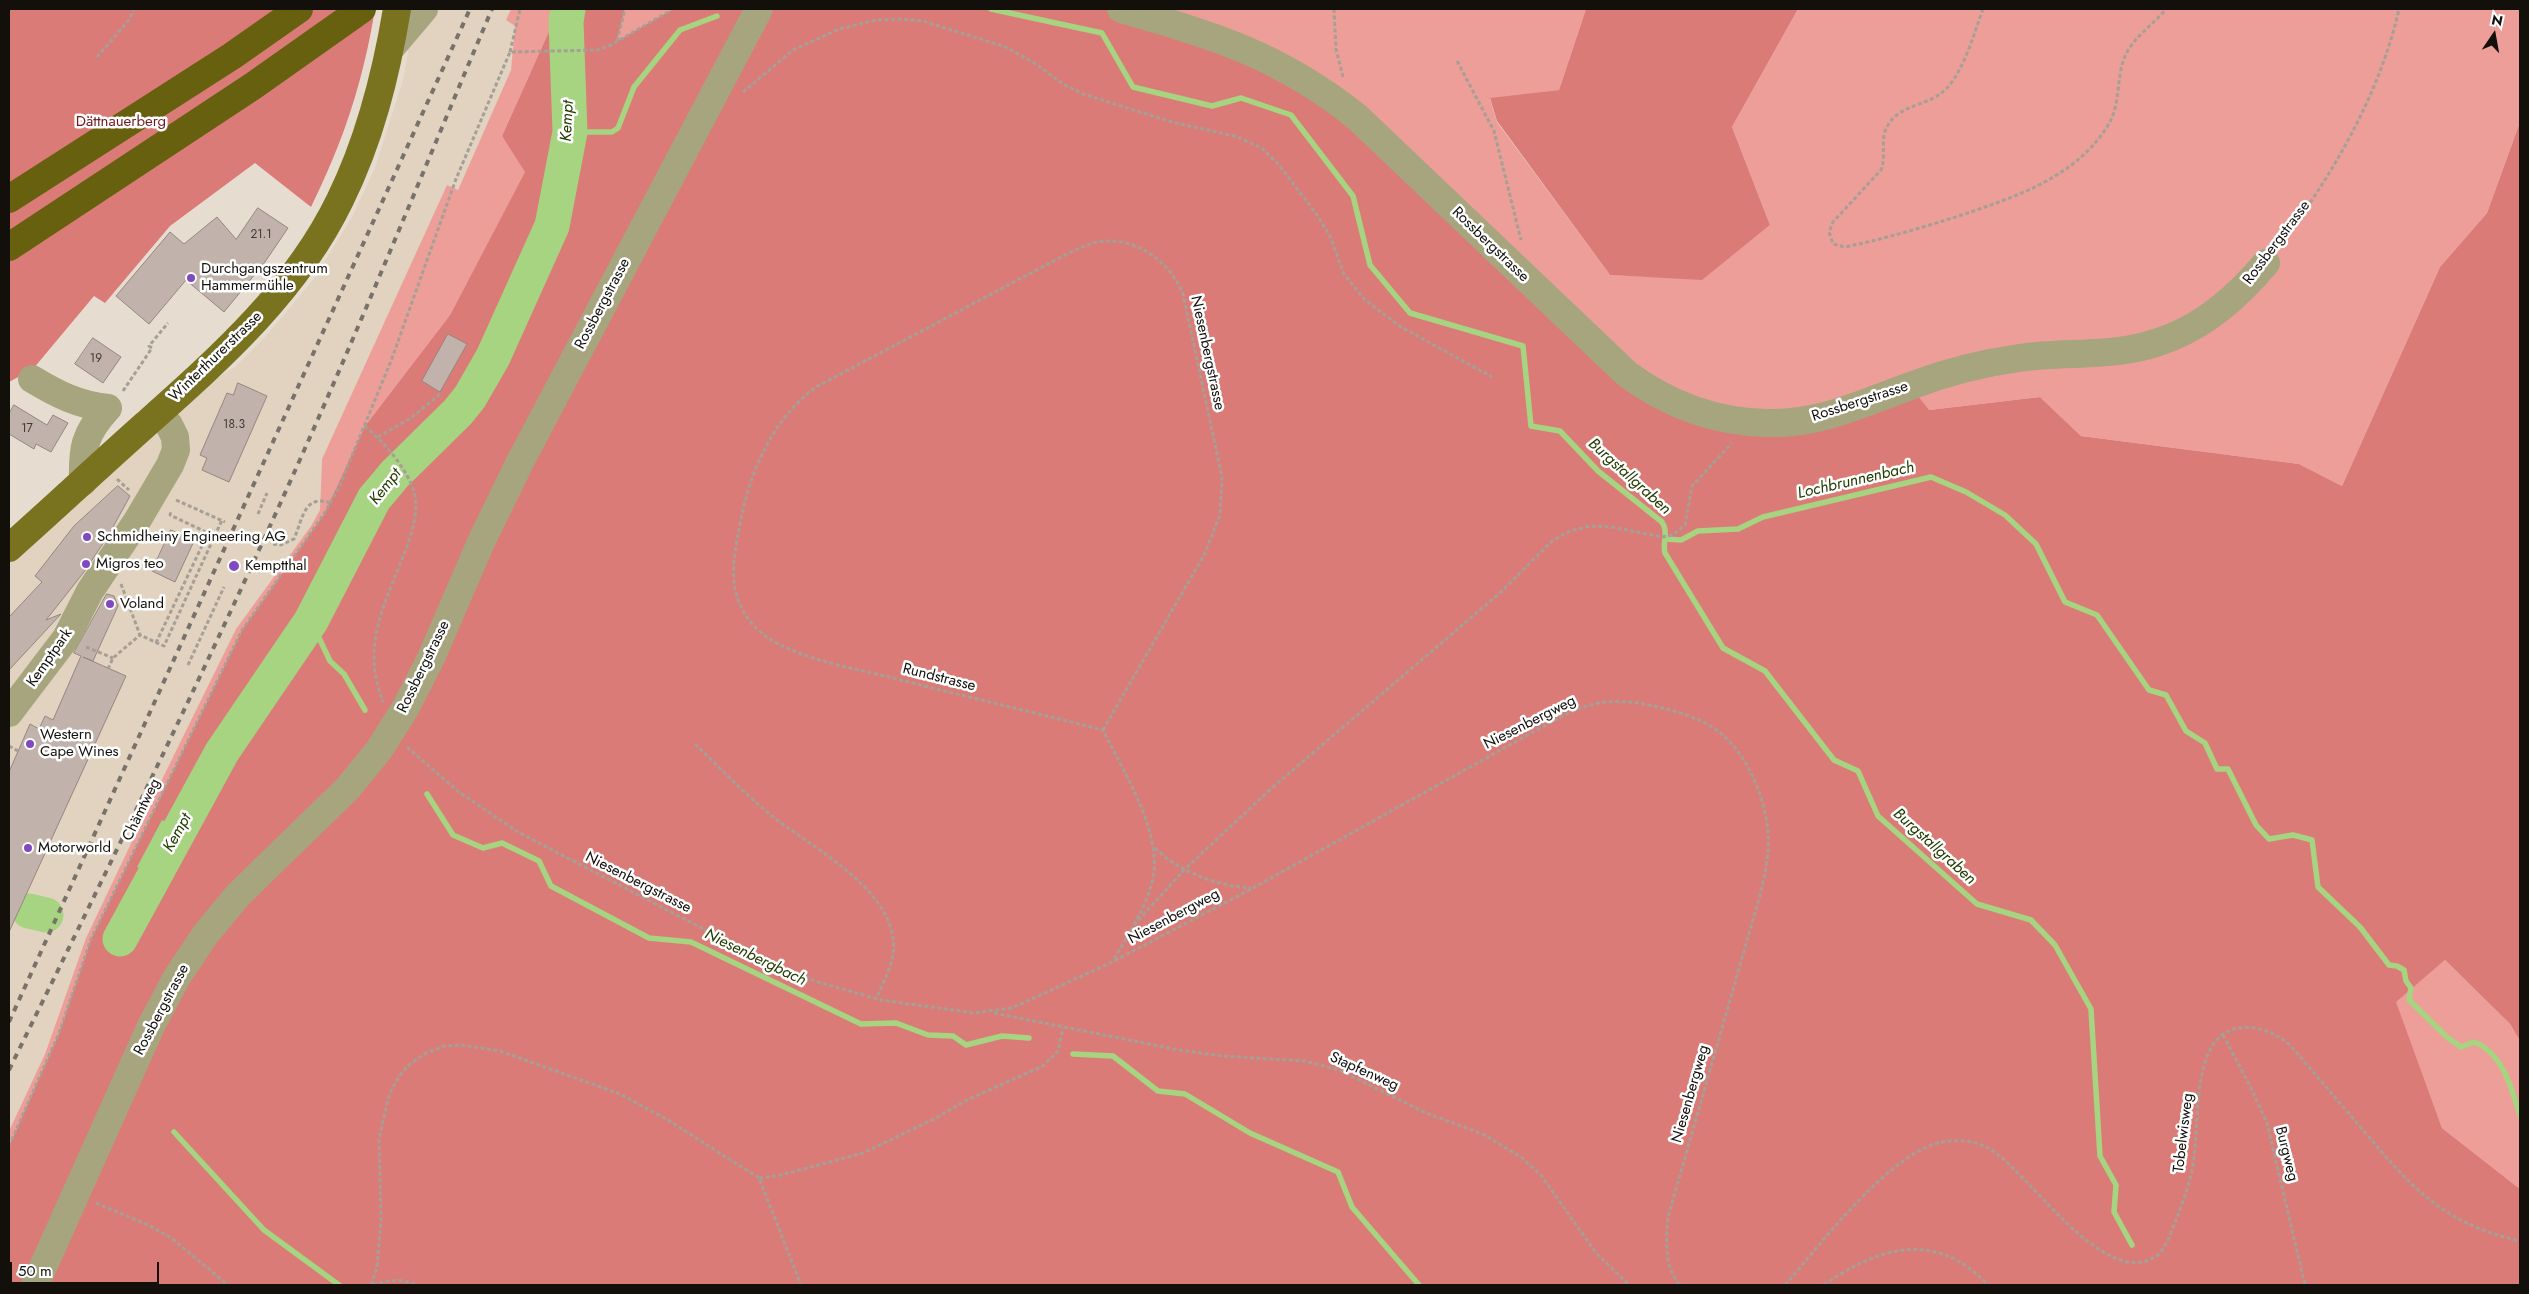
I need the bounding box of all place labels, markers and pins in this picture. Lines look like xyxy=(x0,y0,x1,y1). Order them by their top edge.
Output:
place label: Durchgangszentrum Hammermühle xyxy=(201,260,328,295)
marker: Durchgangszentrum Hammermühle xyxy=(185,272,197,284)
place label: Schmidheiny Engineering AG xyxy=(97,528,286,546)
marker: Schmidheiny Engineering AG xyxy=(81,531,93,543)
place label: Migros teo xyxy=(96,555,164,573)
place label: Kemptthal xyxy=(245,557,307,575)
marker: Migros teo xyxy=(80,558,92,570)
marker: Kemptthal xyxy=(227,559,241,573)
place label: Voland xyxy=(120,595,164,613)
marker: Voland xyxy=(104,598,116,610)
place label: Western Cape Wines xyxy=(40,726,119,761)
marker: Western Cape Wines xyxy=(24,738,36,750)
place label: Motorworld xyxy=(38,839,111,857)
marker: Motorworld xyxy=(22,842,34,854)

